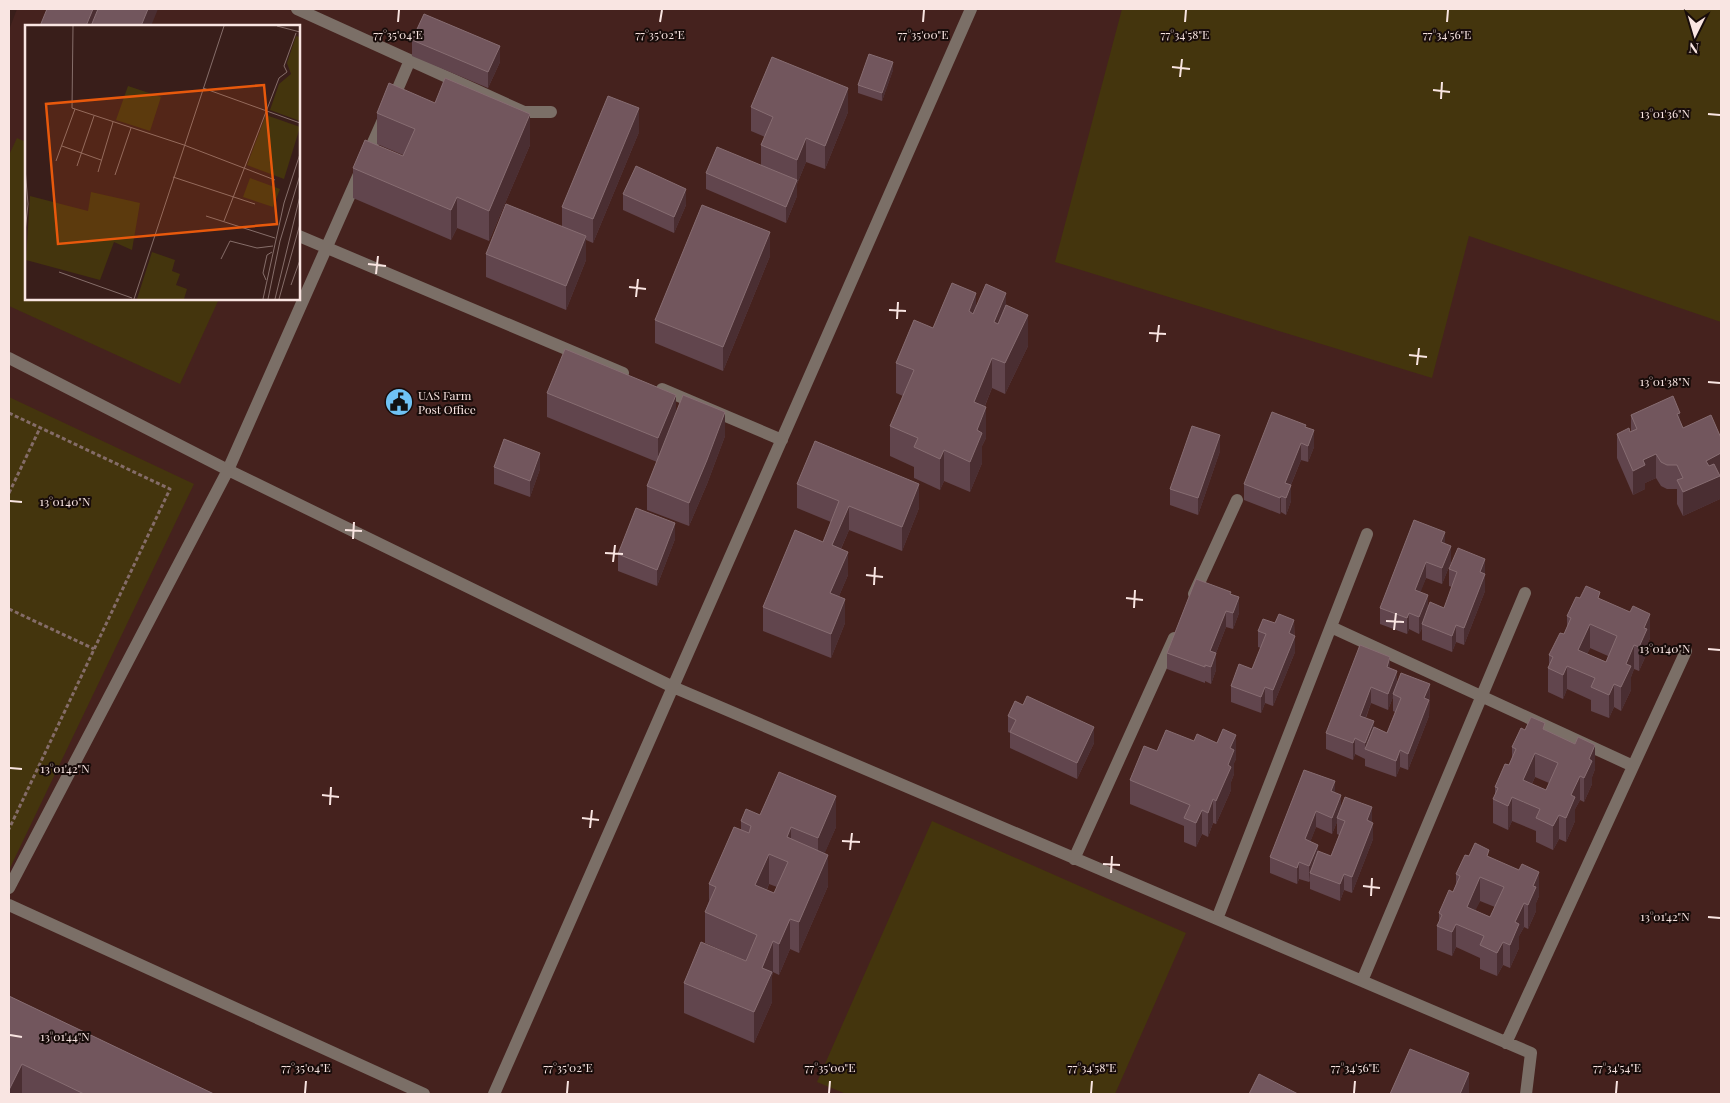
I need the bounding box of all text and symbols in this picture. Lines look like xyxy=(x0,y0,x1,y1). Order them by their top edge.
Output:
north arrow xyxy=(1670,10,1720,60)
inset map xyxy=(25,25,300,300)
text: 77°35'04"E xyxy=(373,26,423,42)
text: 77°35'02"E xyxy=(635,26,685,42)
text: 77°35'00"E xyxy=(897,26,949,42)
text: 77°34'58"E xyxy=(1161,26,1209,42)
text: 77°34'56"E xyxy=(1423,26,1471,42)
text: N xyxy=(1688,39,1700,58)
text: 13°01'36"N xyxy=(1640,105,1691,121)
text: 13°01'38"N xyxy=(1640,373,1691,389)
public building icon: UAS Farm Post Office xyxy=(384,387,414,417)
place label: UAS Farm Post Office xyxy=(418,387,476,417)
text: 13°01'40"N xyxy=(40,493,91,509)
text: 13°01'40"N xyxy=(1640,640,1691,656)
text: 13°01'42"N xyxy=(40,760,90,776)
text: 13°01'42"N xyxy=(1640,908,1690,924)
text: 13°01'44"N xyxy=(40,1028,90,1044)
text: 77°35'04"E xyxy=(281,1059,331,1075)
text: 77°35'02"E xyxy=(543,1059,593,1075)
text: 77°35'00"E xyxy=(804,1059,856,1075)
text: 77°34'58"E xyxy=(1068,1059,1116,1075)
text: 77°34'56"E xyxy=(1331,1059,1379,1075)
text: 77°34'54"E xyxy=(1593,1059,1641,1075)

